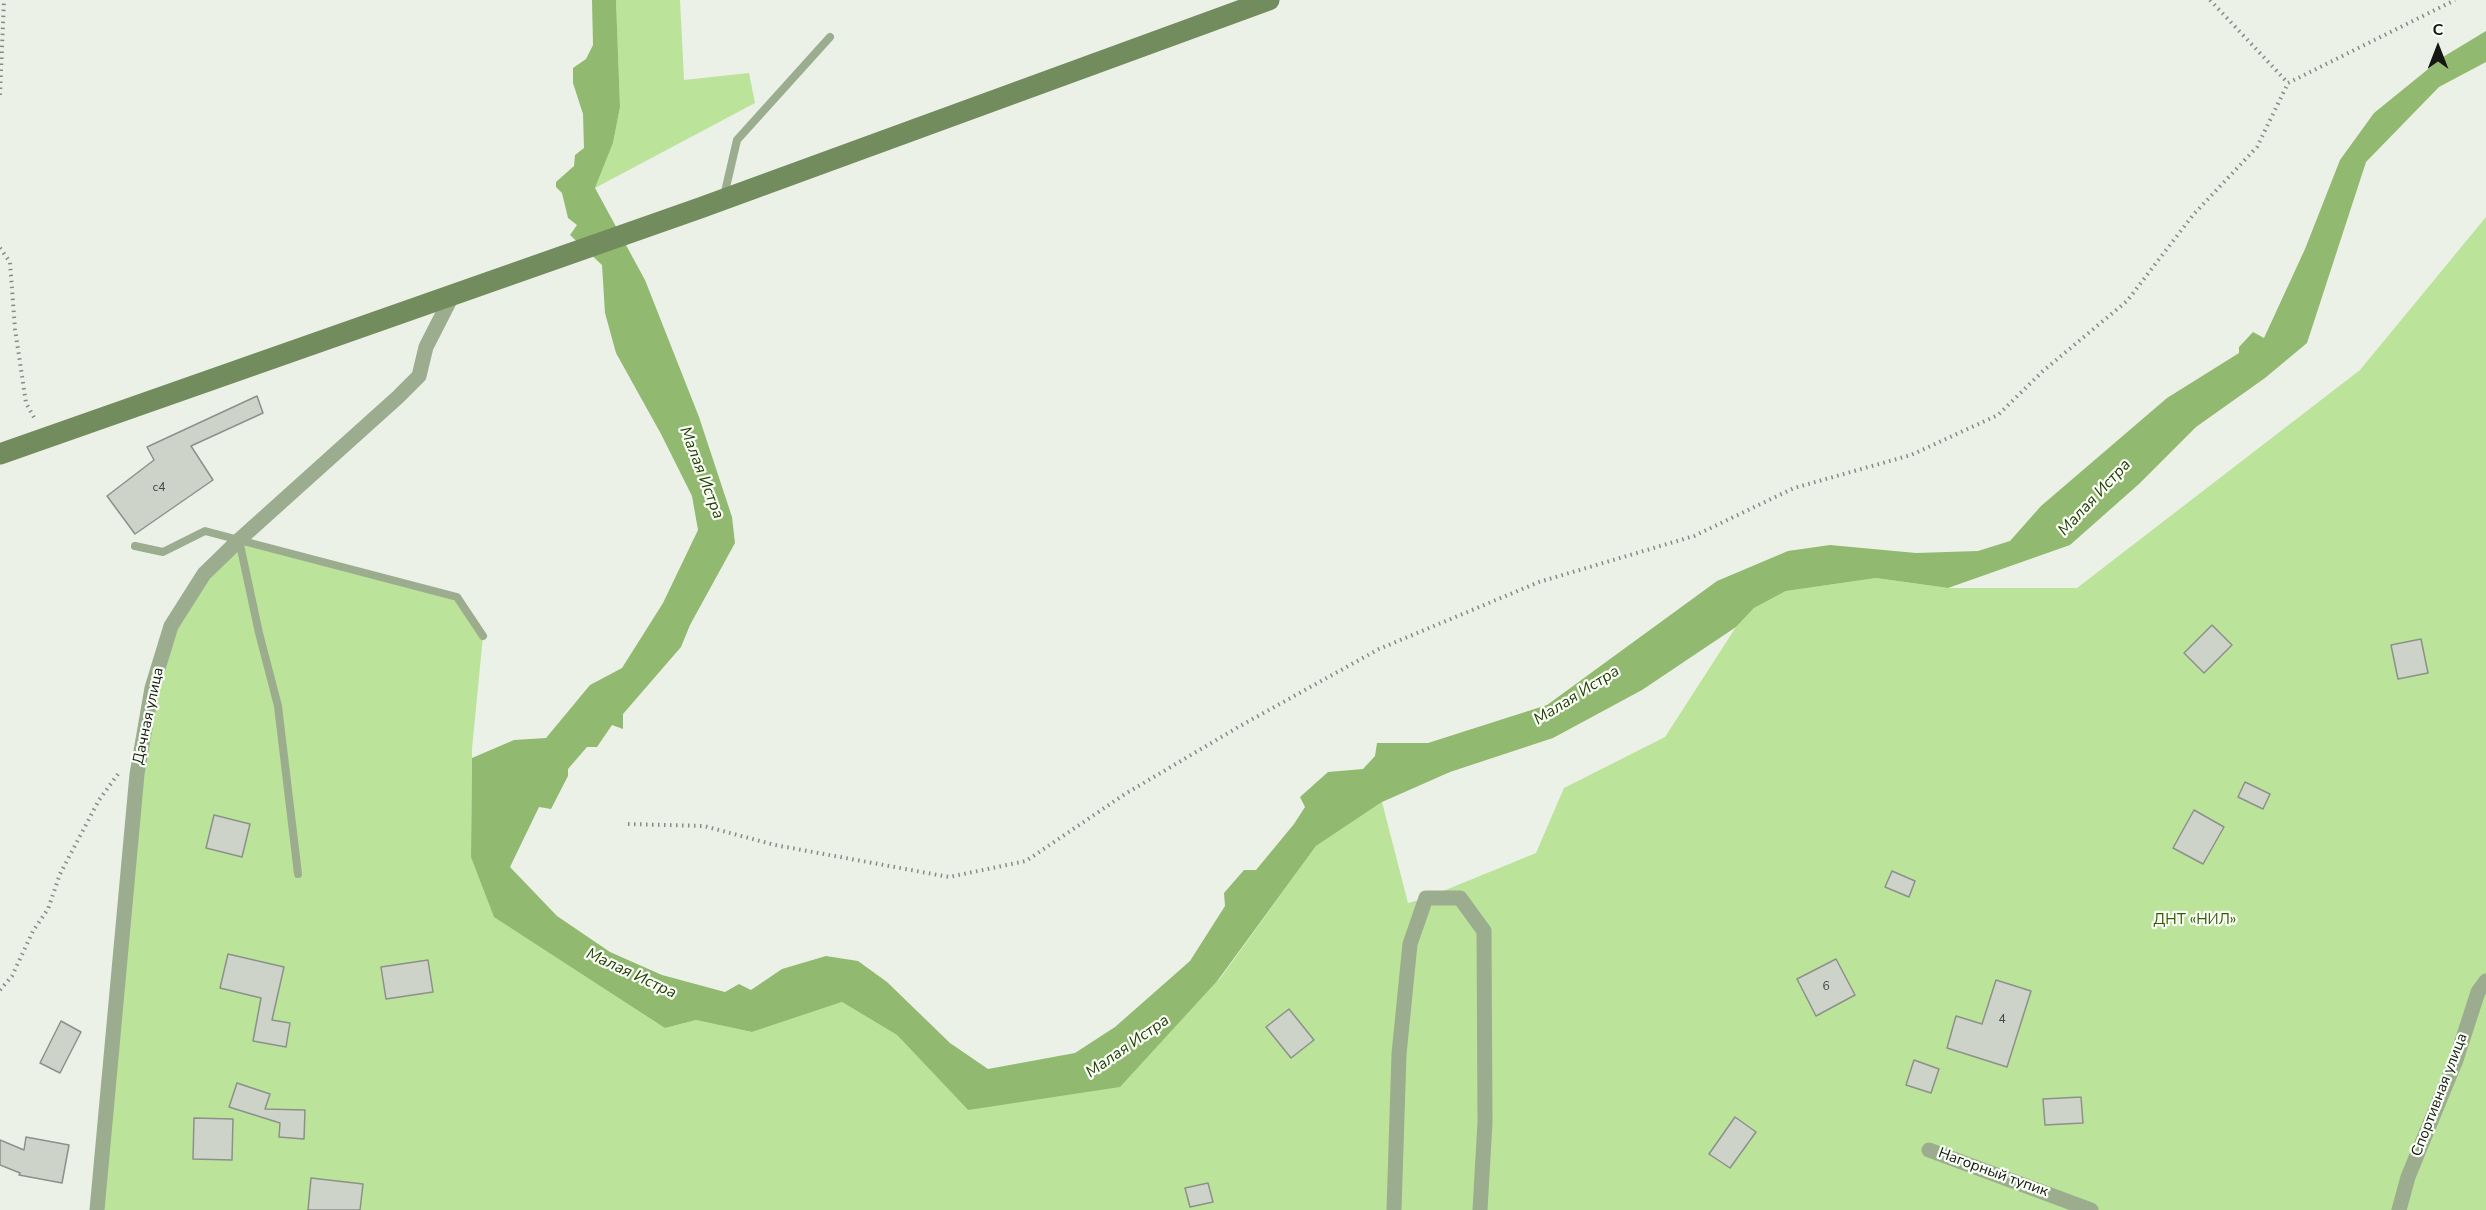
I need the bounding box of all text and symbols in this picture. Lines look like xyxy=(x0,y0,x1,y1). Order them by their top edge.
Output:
north arrow xyxy=(2408,18,2468,78)
text: С xyxy=(2433,19,2443,41)
water label: Малая Истра xyxy=(675,424,727,522)
water label: Малая Истра xyxy=(2055,456,2135,540)
house number: с4 xyxy=(153,481,165,495)
water label: Малая Истра xyxy=(1531,662,1623,730)
street label: Дачная улица xyxy=(130,666,168,766)
park label: ДНТ «НИЛ» xyxy=(2154,911,2236,929)
water label: Малая Истра xyxy=(583,945,679,1003)
house number: 6 xyxy=(1822,980,1830,994)
water label: Малая Истра xyxy=(1083,1011,1173,1083)
house number: 4 xyxy=(1998,1013,2006,1027)
street label: Спортивная улица xyxy=(2408,1031,2472,1159)
street label: Нагорный тупик xyxy=(1936,1145,2050,1201)

